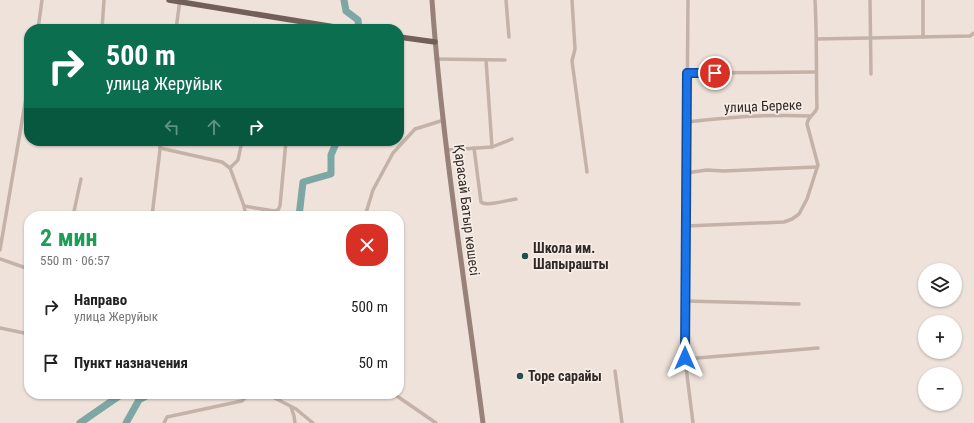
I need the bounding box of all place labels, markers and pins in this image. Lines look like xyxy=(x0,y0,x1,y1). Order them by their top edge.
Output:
pin xyxy=(698,56,732,90)
place label: Школа им. Шапырашты xyxy=(533,240,609,272)
marker: Школа им. Шапырашты xyxy=(520,251,530,261)
place label: Торе сарайы xyxy=(528,368,602,384)
marker: Торе сарайы xyxy=(515,371,525,381)

